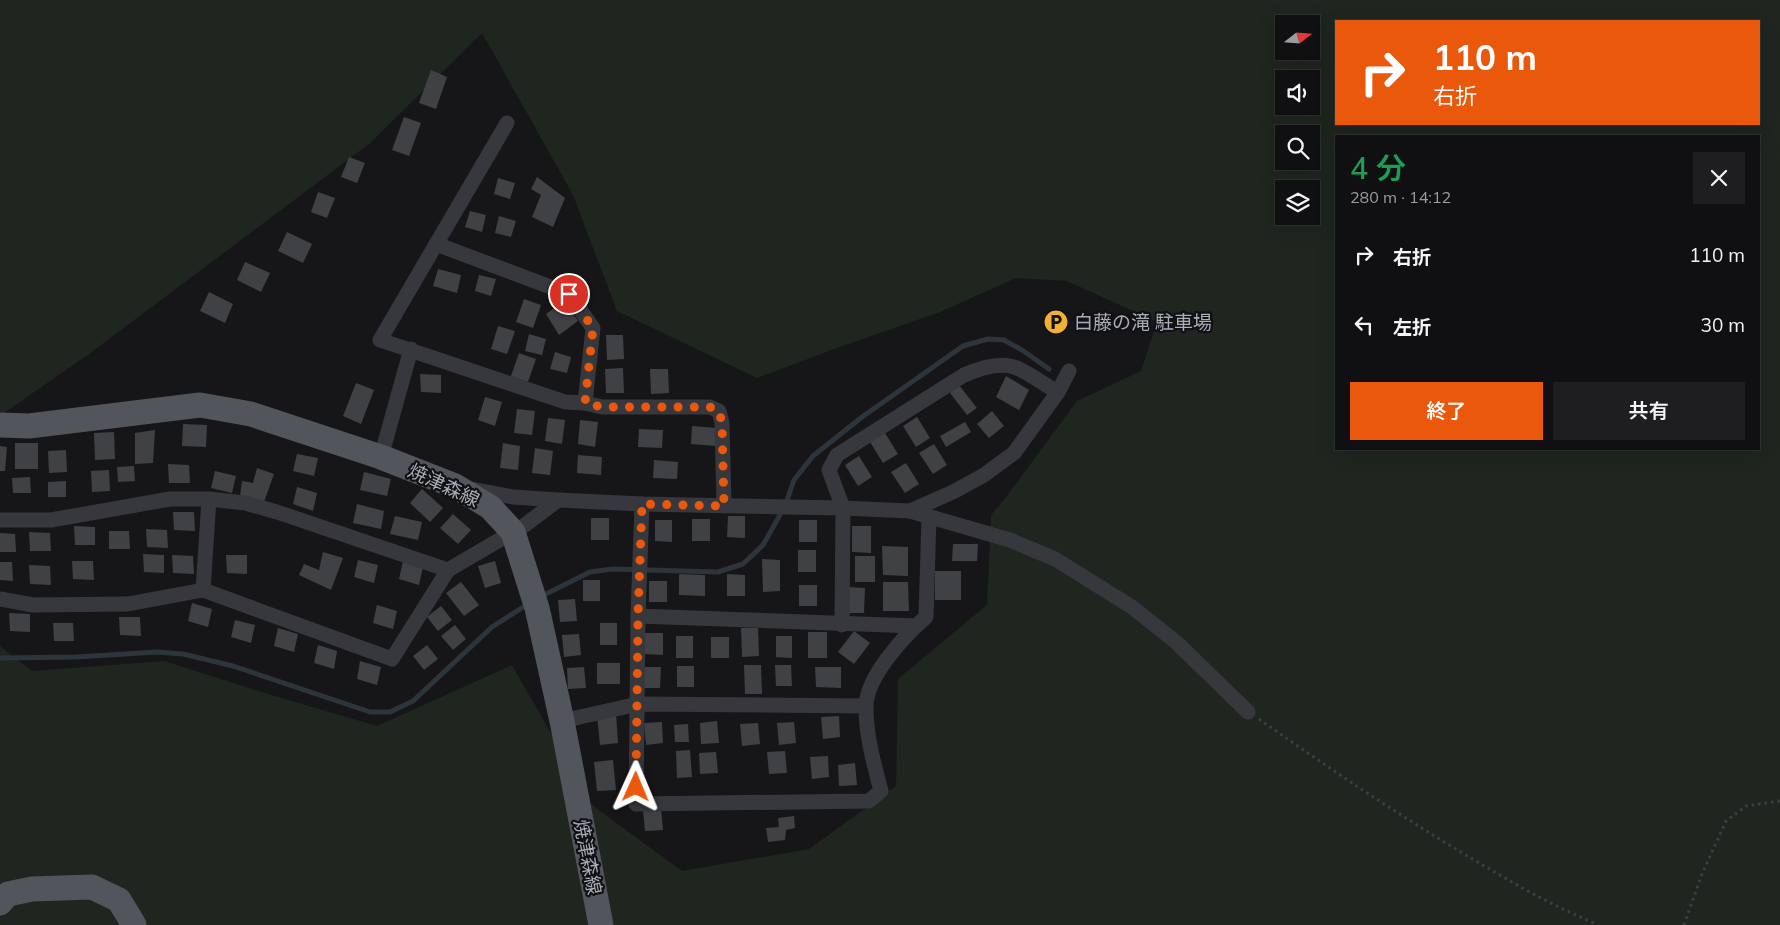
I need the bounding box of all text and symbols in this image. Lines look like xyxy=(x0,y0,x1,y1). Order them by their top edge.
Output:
north arrow xyxy=(1275,15,1320,60)
map controls xyxy=(1275,15,1320,225)
text: 110 m xyxy=(1433,35,1537,79)
icon: right xyxy=(1350,40,1415,105)
button: sound xyxy=(1275,70,1320,115)
text: 右折 xyxy=(1433,82,1477,110)
button: search xyxy=(1275,125,1320,170)
text: 4 分 xyxy=(1350,149,1406,187)
button: close xyxy=(1693,152,1745,204)
button: layers xyxy=(1275,180,1320,225)
text: 280 m · 14:12 xyxy=(1350,187,1451,207)
icon: right xyxy=(1350,241,1378,269)
text: 110 m xyxy=(1689,243,1745,267)
text: 右折 xyxy=(1393,245,1431,269)
pin xyxy=(548,273,590,315)
icon: arrive xyxy=(555,280,583,308)
parking icon: 白藤の滝 駐車場 xyxy=(1043,309,1069,335)
place label: 白藤の滝 駐車場 xyxy=(1074,310,1212,334)
icon: left xyxy=(1350,311,1378,339)
text: 30 m xyxy=(1701,313,1745,337)
text: 左折 xyxy=(1393,315,1431,339)
button: 終了 xyxy=(1350,382,1543,440)
button: 共有 xyxy=(1553,382,1745,440)
street label: 焼津森線 xyxy=(404,458,484,512)
position arrow xyxy=(609,760,661,812)
street label: 焼津森線 xyxy=(569,817,607,897)

